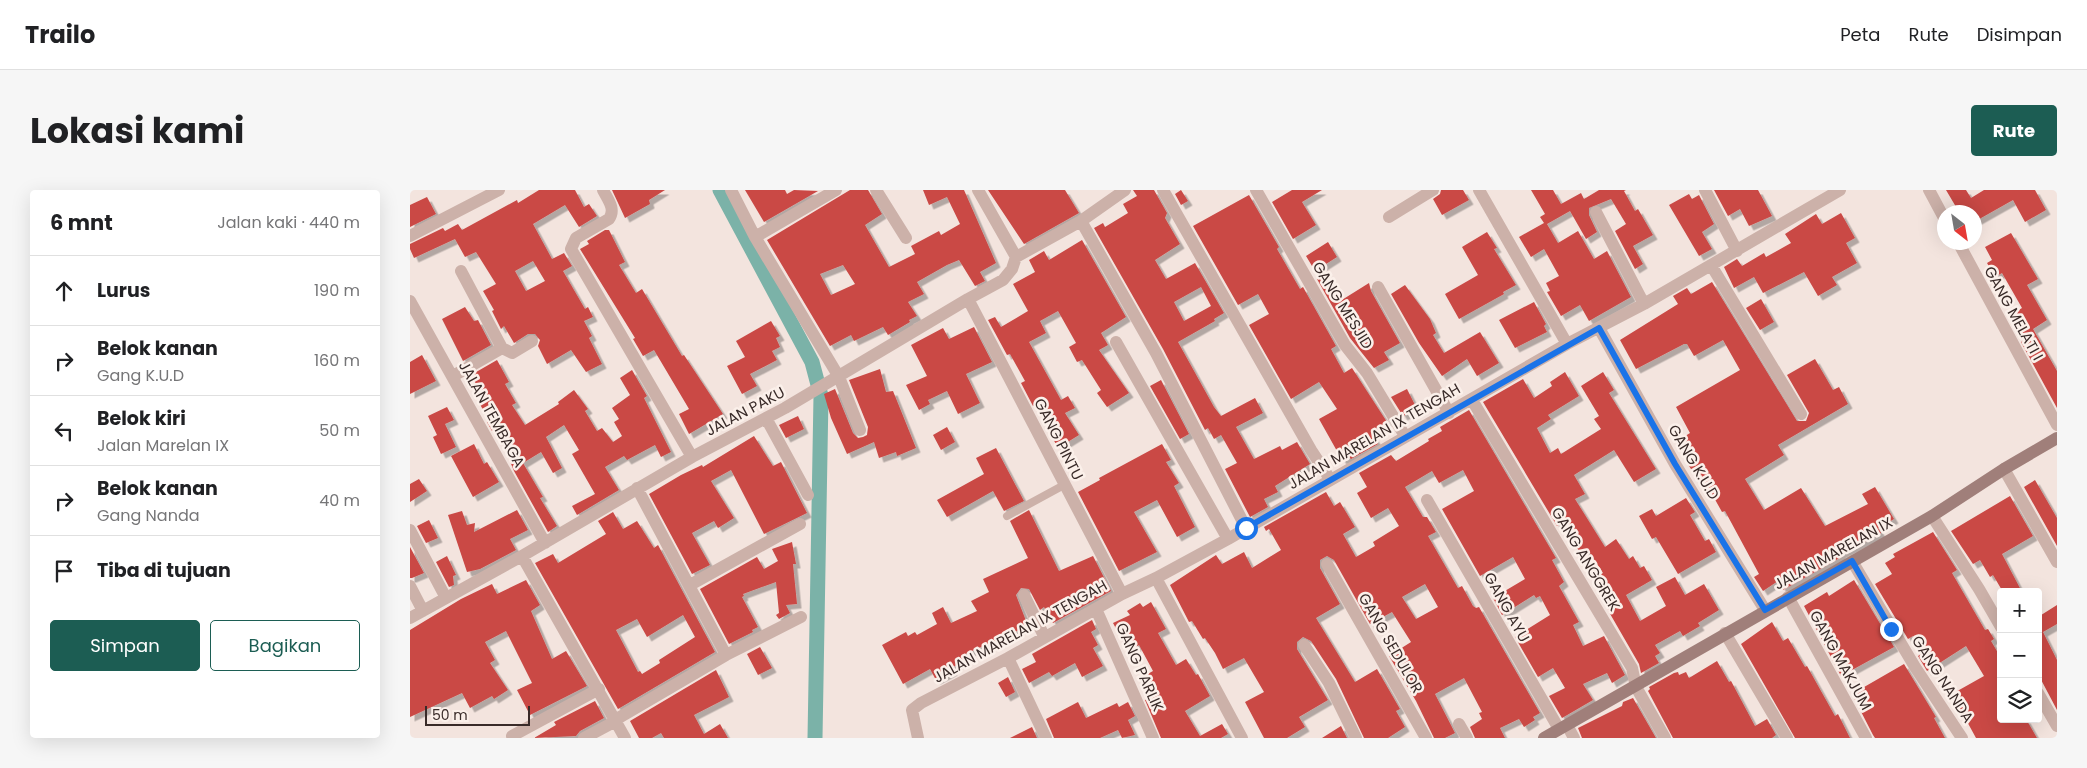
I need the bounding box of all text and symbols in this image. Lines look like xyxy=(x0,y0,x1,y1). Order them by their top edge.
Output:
text: Trailo xyxy=(25,18,95,51)
text: Peta xyxy=(1840,22,1880,47)
text: Rute xyxy=(1908,22,1949,47)
text: Disimpan xyxy=(1977,22,2062,47)
button: Rute xyxy=(1971,105,2057,156)
text: Lokasi kami xyxy=(30,106,244,155)
north arrow xyxy=(1937,205,1982,250)
text: 6 mnt xyxy=(50,208,113,237)
text: Jalan kaki · 440 m xyxy=(217,211,360,234)
street label: GANG MESJID xyxy=(1308,257,1378,353)
street label: GANG MELATI I xyxy=(1979,262,2049,364)
icon: ahead xyxy=(50,277,78,305)
text: Lurus xyxy=(97,277,150,304)
text: 190 m xyxy=(314,279,360,302)
text: Belok kanan xyxy=(97,335,218,362)
icon: right xyxy=(50,347,78,375)
text: 160 m xyxy=(314,349,360,372)
street label: JALAN TEMBAGA xyxy=(454,357,530,471)
text: Gang K.U.D xyxy=(97,364,184,387)
street label: JALAN MARELAN IX TENGAH xyxy=(1284,378,1464,494)
street label: JALAN PAKU xyxy=(702,381,788,441)
street label: GANG PINTU xyxy=(1029,395,1089,483)
text: Belok kiri xyxy=(97,405,186,432)
icon: left xyxy=(50,417,78,445)
text: 50 m xyxy=(319,419,360,442)
street label: GANG K.U.D xyxy=(1663,421,1725,503)
text: Jalan Marelan IX xyxy=(97,434,229,457)
text: Belok kanan xyxy=(97,475,218,502)
icon: right xyxy=(50,487,78,515)
text: 40 m xyxy=(319,489,360,512)
street label: GANG ANGGREK xyxy=(1547,503,1625,615)
text: Gang Nanda xyxy=(97,504,200,527)
street label: JALAN MARELAN IX xyxy=(1770,512,1896,594)
route start xyxy=(1235,517,1258,540)
icon: arrive xyxy=(50,557,78,585)
text: Tiba di tujuan xyxy=(97,557,231,584)
street label: GANG AYU xyxy=(1479,568,1535,646)
street label: JALAN MARELAN IX TENGAH xyxy=(929,574,1111,688)
map controls xyxy=(1997,588,2042,723)
button: + xyxy=(1997,588,2042,633)
street label: GANG SEDULOR xyxy=(1354,589,1428,697)
street label: GANG MAKJUM xyxy=(1805,606,1877,714)
route end xyxy=(1880,618,1903,641)
street label: GANG PARLIK xyxy=(1111,619,1169,715)
button: Simpan xyxy=(50,620,200,671)
button: Bagikan xyxy=(210,620,360,671)
street label: GANG NANDA xyxy=(1907,631,1979,727)
button: − xyxy=(1997,633,2042,678)
button: layers xyxy=(1997,678,2042,723)
scale bar xyxy=(425,703,530,726)
text: 50 m xyxy=(432,705,468,725)

